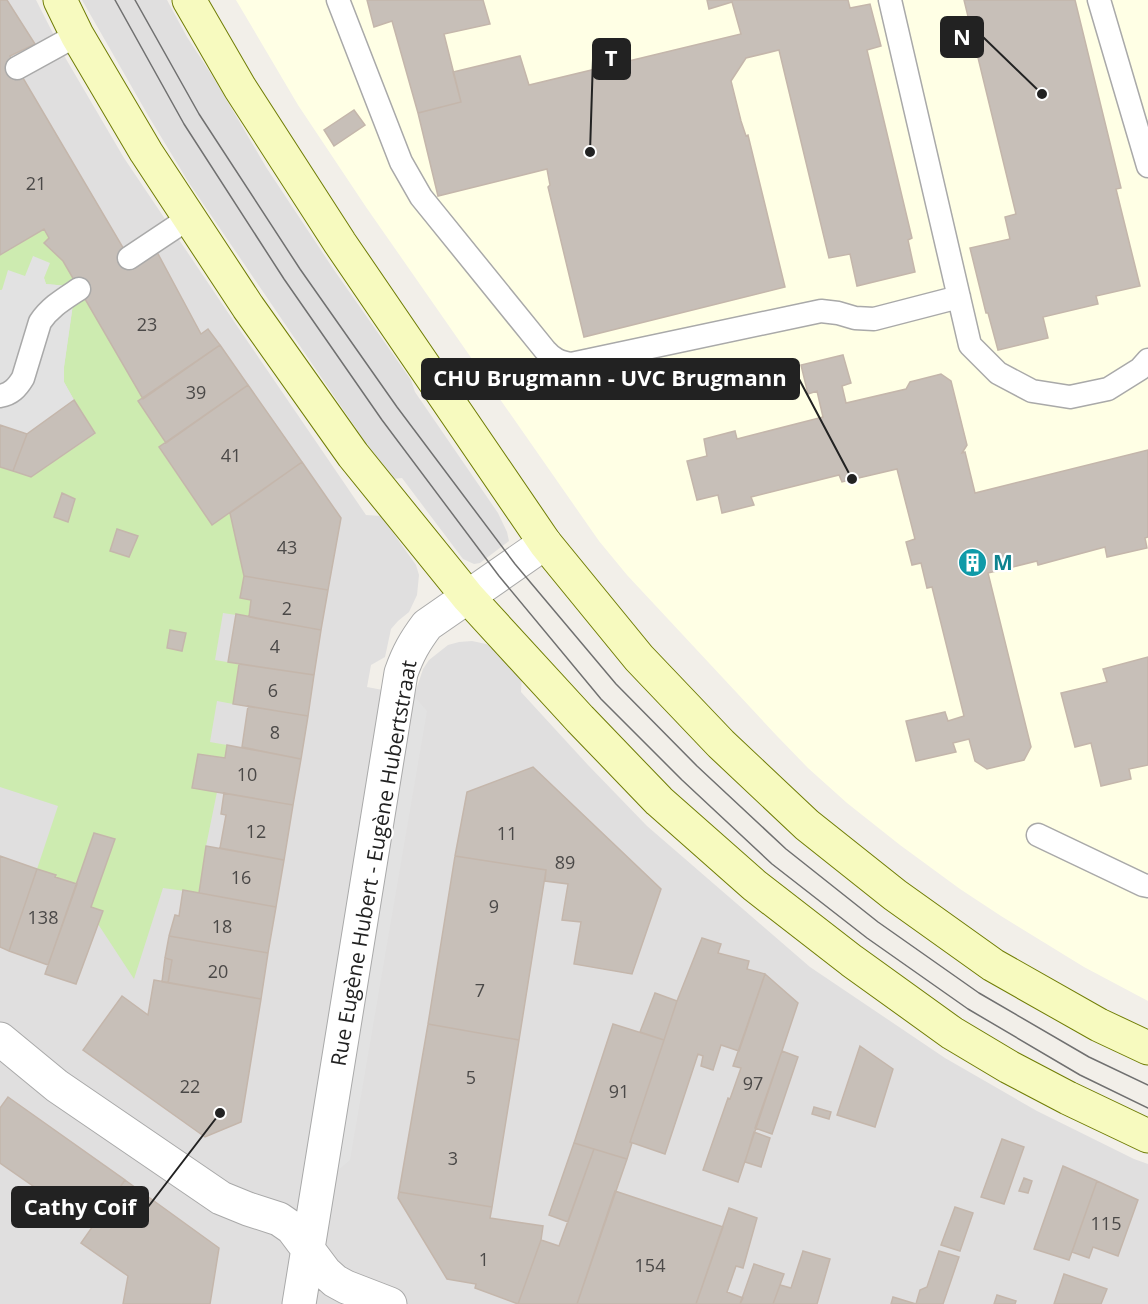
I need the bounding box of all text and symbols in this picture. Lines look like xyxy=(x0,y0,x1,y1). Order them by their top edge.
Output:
callout: N xyxy=(941,17,983,57)
text: N xyxy=(953,21,971,51)
callout: T xyxy=(593,39,630,79)
text: T xyxy=(605,42,618,72)
house number: 21 xyxy=(26,171,46,195)
house number: 23 xyxy=(137,312,157,336)
callout: CHU Brugmann - UVC Brugmann xyxy=(422,359,799,399)
text: CHU Brugmann - UVC Brugmann xyxy=(433,362,787,392)
house number: 39 xyxy=(186,380,206,404)
house number: 41 xyxy=(221,443,241,467)
house number: 43 xyxy=(277,535,297,559)
building icon: M xyxy=(956,546,988,578)
place label: M xyxy=(993,548,1013,576)
house number: 2 xyxy=(282,596,292,620)
house number: 4 xyxy=(270,634,280,658)
street label: Rue Eugène Hubert - Eugène Hubertstraat xyxy=(323,658,423,1068)
house number: 6 xyxy=(268,678,278,702)
house number: 8 xyxy=(270,720,280,744)
house number: 10 xyxy=(237,762,257,786)
house number: 12 xyxy=(246,819,266,843)
house number: 11 xyxy=(497,821,517,845)
house number: 89 xyxy=(555,850,575,874)
house number: 16 xyxy=(231,865,251,889)
house number: 9 xyxy=(489,894,499,918)
house number: 138 xyxy=(28,905,58,929)
house number: 18 xyxy=(212,914,232,938)
house number: 20 xyxy=(208,959,228,983)
house number: 7 xyxy=(475,978,485,1002)
house number: 5 xyxy=(466,1065,476,1089)
house number: 97 xyxy=(743,1071,763,1095)
house number: 22 xyxy=(180,1074,200,1098)
house number: 91 xyxy=(609,1079,629,1103)
house number: 3 xyxy=(448,1146,458,1170)
callout: Cathy Coif xyxy=(12,1187,148,1227)
text: Cathy Coif xyxy=(24,1191,138,1221)
house number: 115 xyxy=(1091,1211,1121,1235)
house number: 1 xyxy=(479,1247,489,1271)
house number: 154 xyxy=(635,1253,665,1277)

